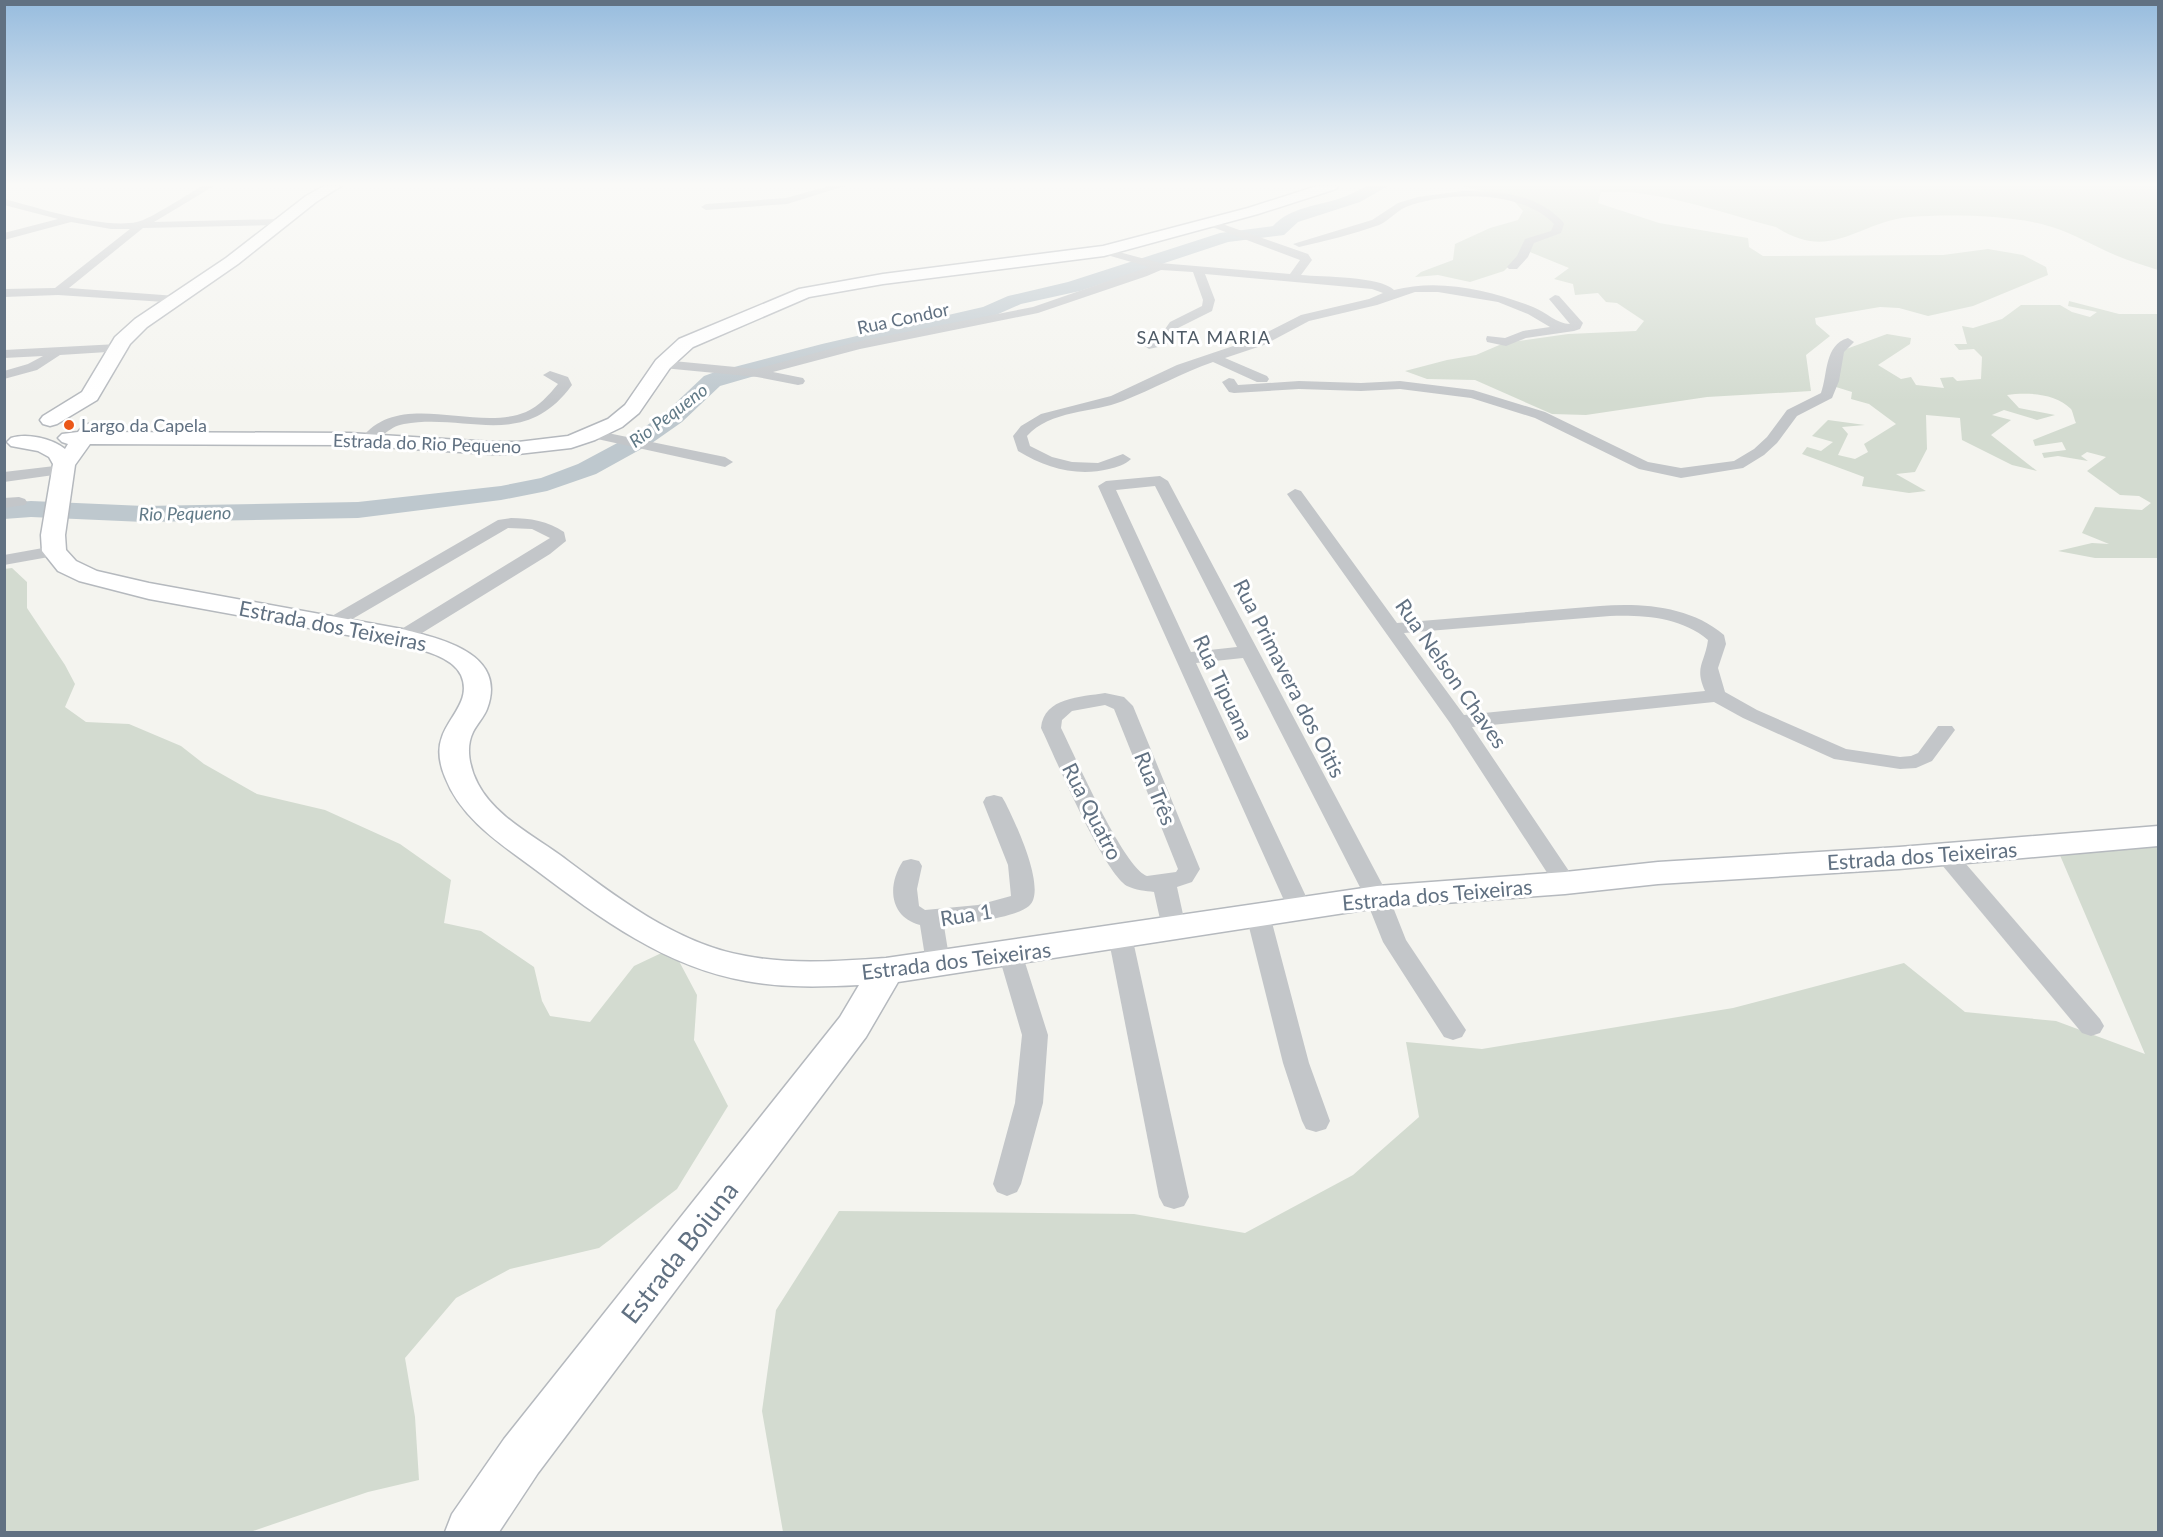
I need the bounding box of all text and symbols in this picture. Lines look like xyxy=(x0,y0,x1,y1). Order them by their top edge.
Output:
street label: Rua Condor xyxy=(855,297,951,338)
district label: SANTA MARIA xyxy=(1137,326,1271,348)
water label: Rio Pequeno xyxy=(624,378,712,452)
place label: Largo da Capela xyxy=(81,414,207,436)
marker: Largo da Capela xyxy=(62,418,76,432)
street label: Estrada do Rio Pequeno xyxy=(332,429,522,457)
water label: Rio Pequeno xyxy=(139,501,231,525)
street label: Rua Primavera dos Oitis xyxy=(1229,575,1351,781)
street label: Rua Nelson Chaves xyxy=(1391,593,1513,753)
street label: Estrada dos Teixeiras xyxy=(237,595,429,655)
street label: Rua Tipuana xyxy=(1189,630,1259,744)
street label: Rua Três xyxy=(1130,748,1182,828)
street label: Rua Quatro xyxy=(1058,758,1128,864)
street label: Estrada dos Teixeiras xyxy=(1826,836,2018,874)
street label: Estrada dos Teixeiras xyxy=(1341,873,1533,915)
street label: Rua 1 xyxy=(938,898,994,930)
street label: Estrada dos Teixeiras xyxy=(860,936,1052,984)
street label: Estrada Boiuna xyxy=(614,1175,744,1329)

